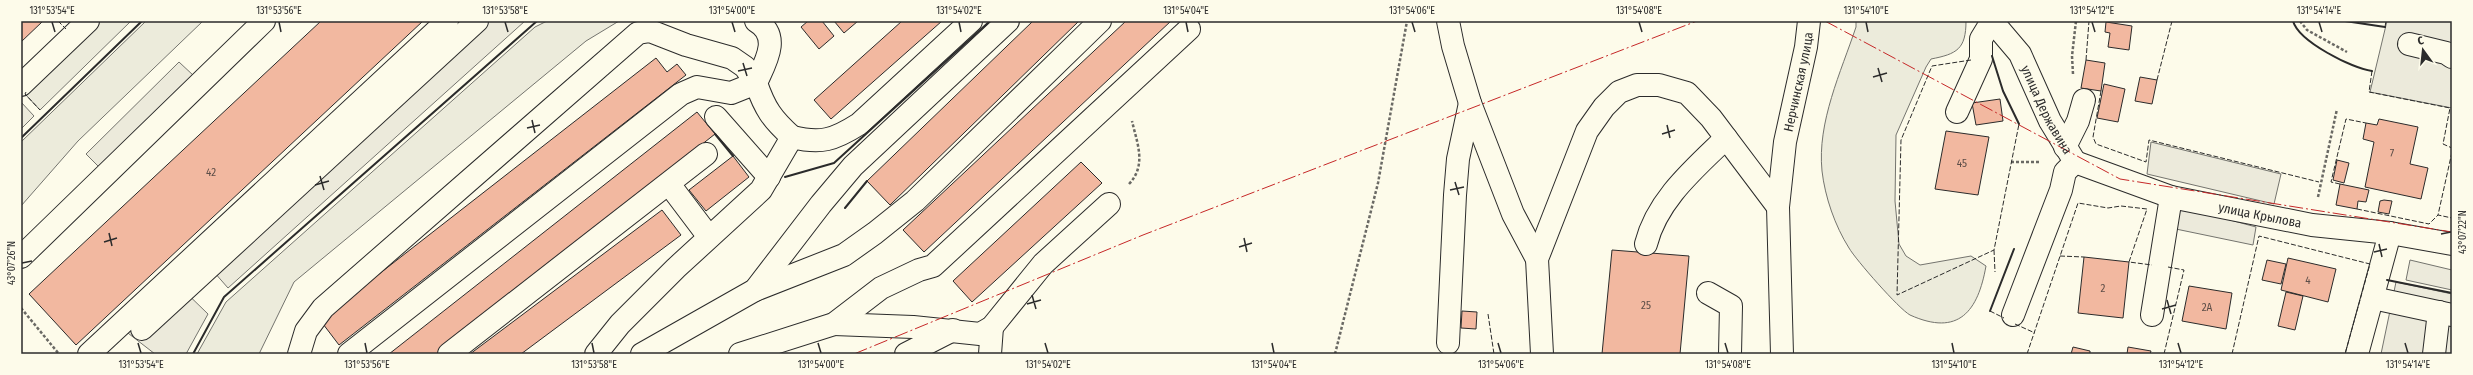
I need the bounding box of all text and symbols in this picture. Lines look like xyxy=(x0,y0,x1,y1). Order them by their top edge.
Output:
text: 131°53'54"E xyxy=(29,5,75,17)
text: 131°53'56"E xyxy=(256,5,302,17)
text: 131°53'58"E xyxy=(482,5,528,17)
text: 131°54'00"E xyxy=(709,5,756,17)
text: 131°54'02"E xyxy=(936,5,982,17)
text: 131°54'04"E xyxy=(1163,5,1209,17)
text: 131°54'06"E xyxy=(1389,5,1435,17)
text: 131°54'08"E xyxy=(1616,5,1662,17)
text: 131°54'10"E xyxy=(1843,5,1889,17)
text: 131°54'12"E xyxy=(2070,5,2115,17)
text: 131°54'14"E xyxy=(2297,5,2342,17)
north arrow xyxy=(2403,30,2443,70)
street label: Нерчинская улица xyxy=(1780,31,1816,133)
text: С xyxy=(2416,34,2425,48)
street label: улица Державина xyxy=(2018,63,2075,157)
house number: 7 xyxy=(2390,147,2395,160)
house number: 45 xyxy=(1957,157,1967,170)
house number: 42 xyxy=(206,166,216,179)
street label: улица Крылова xyxy=(2217,200,2303,231)
text: 43°07'22"N xyxy=(2457,210,2469,254)
text: 43°07'26"N xyxy=(6,241,18,285)
house number: 4 xyxy=(2305,274,2311,287)
house number: 2 xyxy=(2101,282,2106,295)
house number: 25 xyxy=(1641,299,1651,312)
house number: 2А xyxy=(2202,301,2213,314)
text: 131°53'54"E xyxy=(118,359,164,371)
text: 131°53'56"E xyxy=(344,359,390,371)
text: 131°53'58"E xyxy=(571,359,617,371)
text: 131°54'00"E xyxy=(798,359,845,371)
text: 131°54'02"E xyxy=(1025,359,1071,371)
text: 131°54'04"E xyxy=(1251,359,1297,371)
text: 131°54'06"E xyxy=(1478,359,1524,371)
text: 131°54'08"E xyxy=(1705,359,1751,371)
text: 131°54'10"E xyxy=(1931,359,1977,371)
text: 131°54'12"E xyxy=(2159,359,2204,371)
text: 131°54'14"E xyxy=(2386,359,2431,371)

